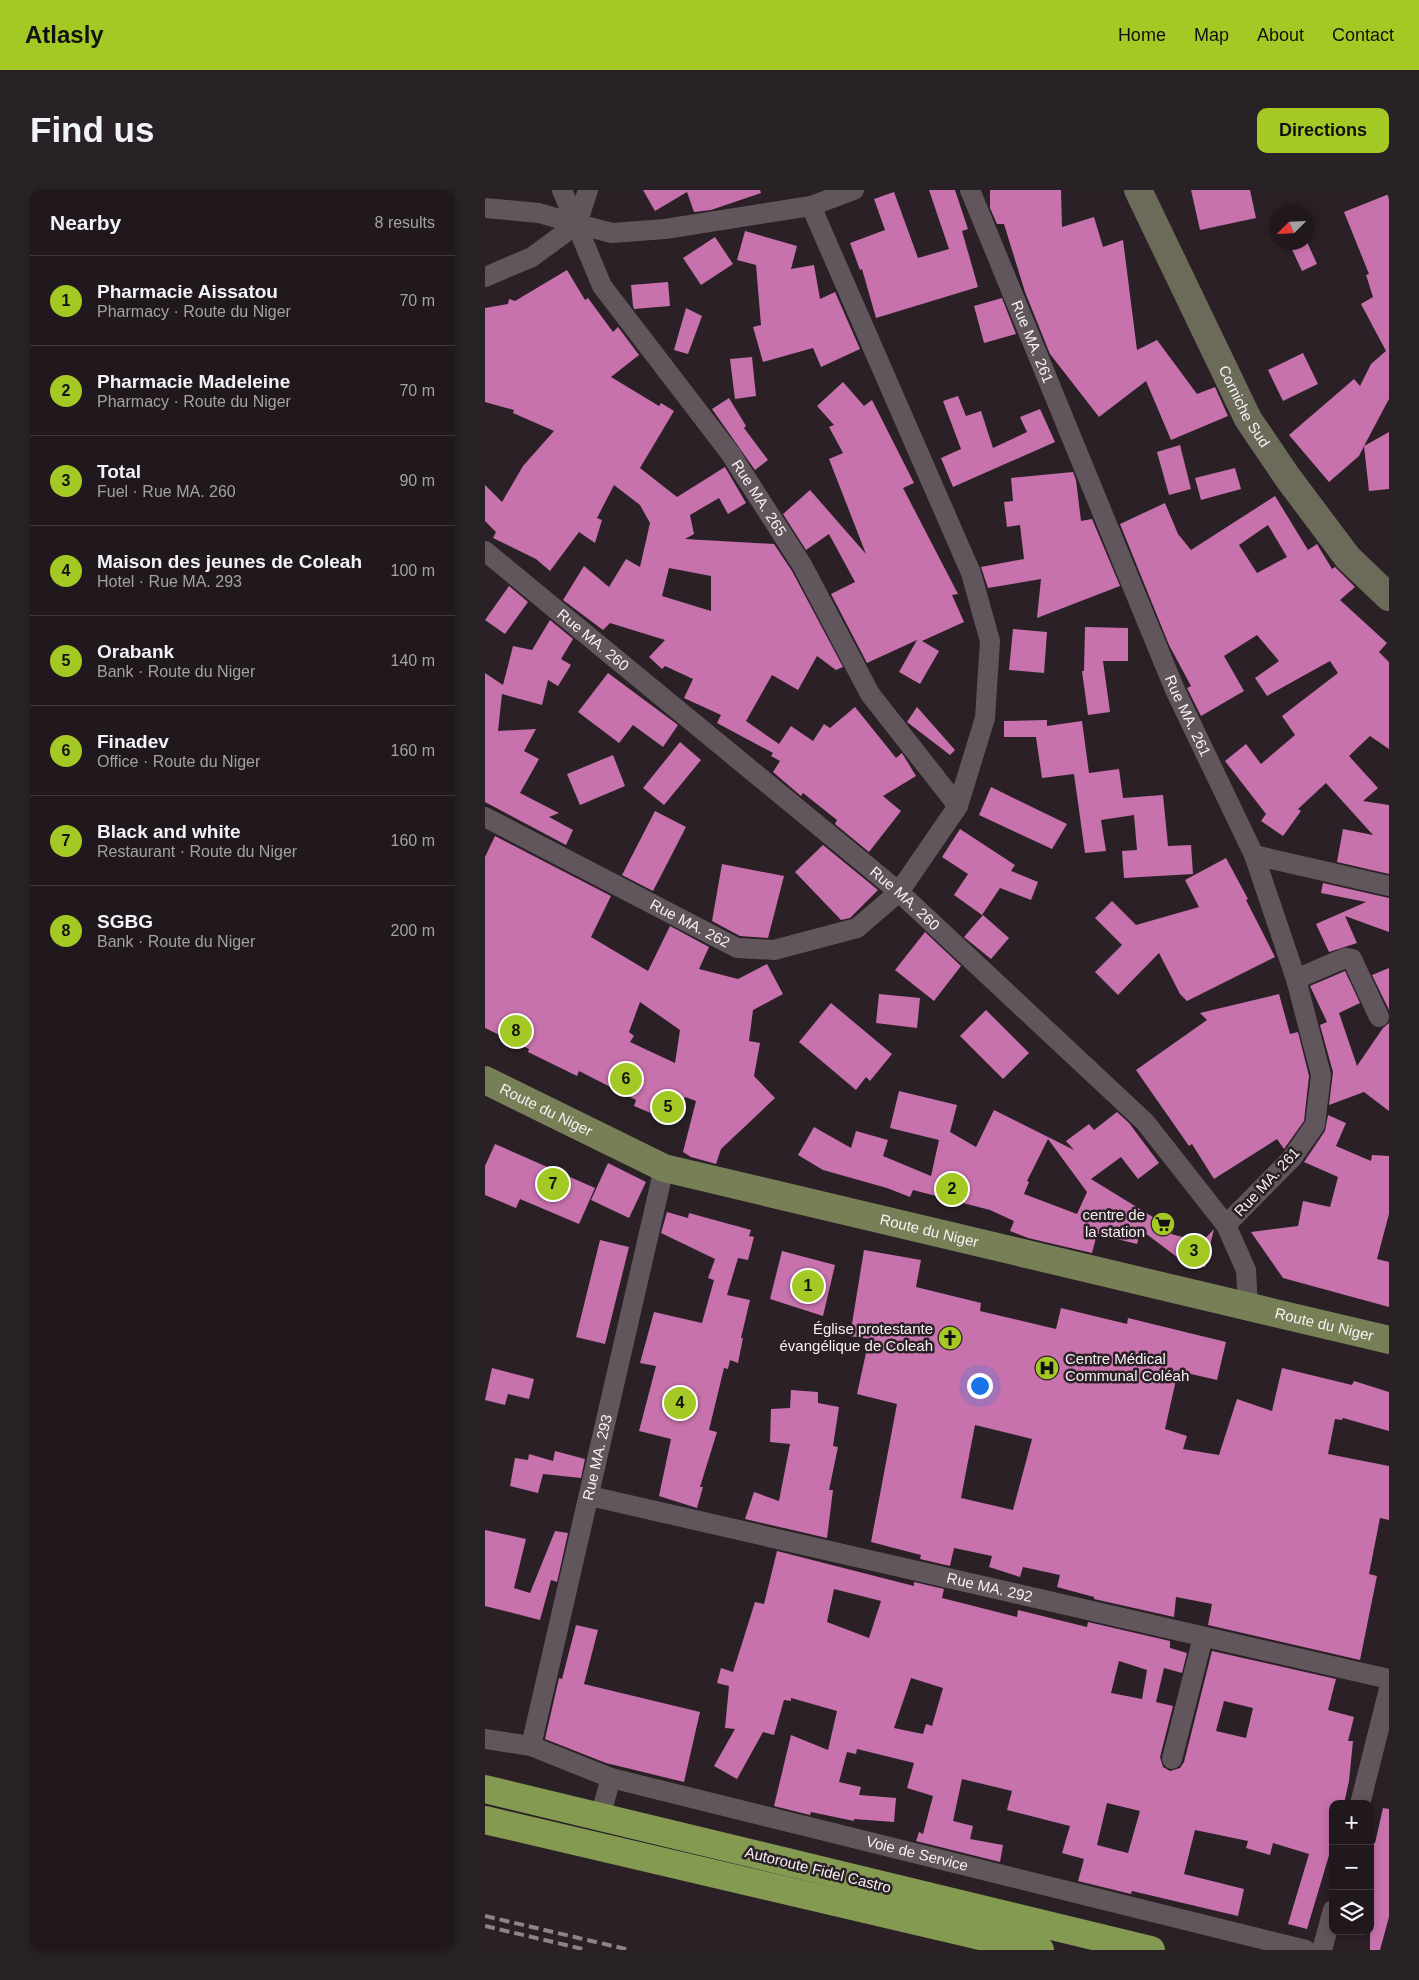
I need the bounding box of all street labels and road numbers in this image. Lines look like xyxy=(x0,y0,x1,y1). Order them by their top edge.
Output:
street label: Rue MA. 261 xyxy=(1008,298,1057,385)
street label: Corniche Sud xyxy=(1215,362,1274,450)
street label: Rue MA. 265 xyxy=(729,456,790,539)
street label: Rue MA. 260 xyxy=(554,605,633,674)
street label: Rue MA. 261 xyxy=(1162,673,1214,759)
street label: Rue MA. 260 xyxy=(867,863,943,934)
street label: Rue MA. 262 xyxy=(647,895,733,951)
street label: Route du Niger xyxy=(497,1080,595,1139)
street label: Rue MA. 261 xyxy=(1231,1144,1303,1219)
street label: Route du Niger xyxy=(878,1211,980,1250)
street label: Route du Niger xyxy=(1273,1304,1375,1344)
street label: Rue MA. 293 xyxy=(579,1413,615,1502)
street label: Rue MA. 292 xyxy=(945,1569,1034,1605)
street label: Voie de Service xyxy=(865,1832,970,1874)
street label: Autoroute Fidel Castro xyxy=(743,1843,893,1896)

